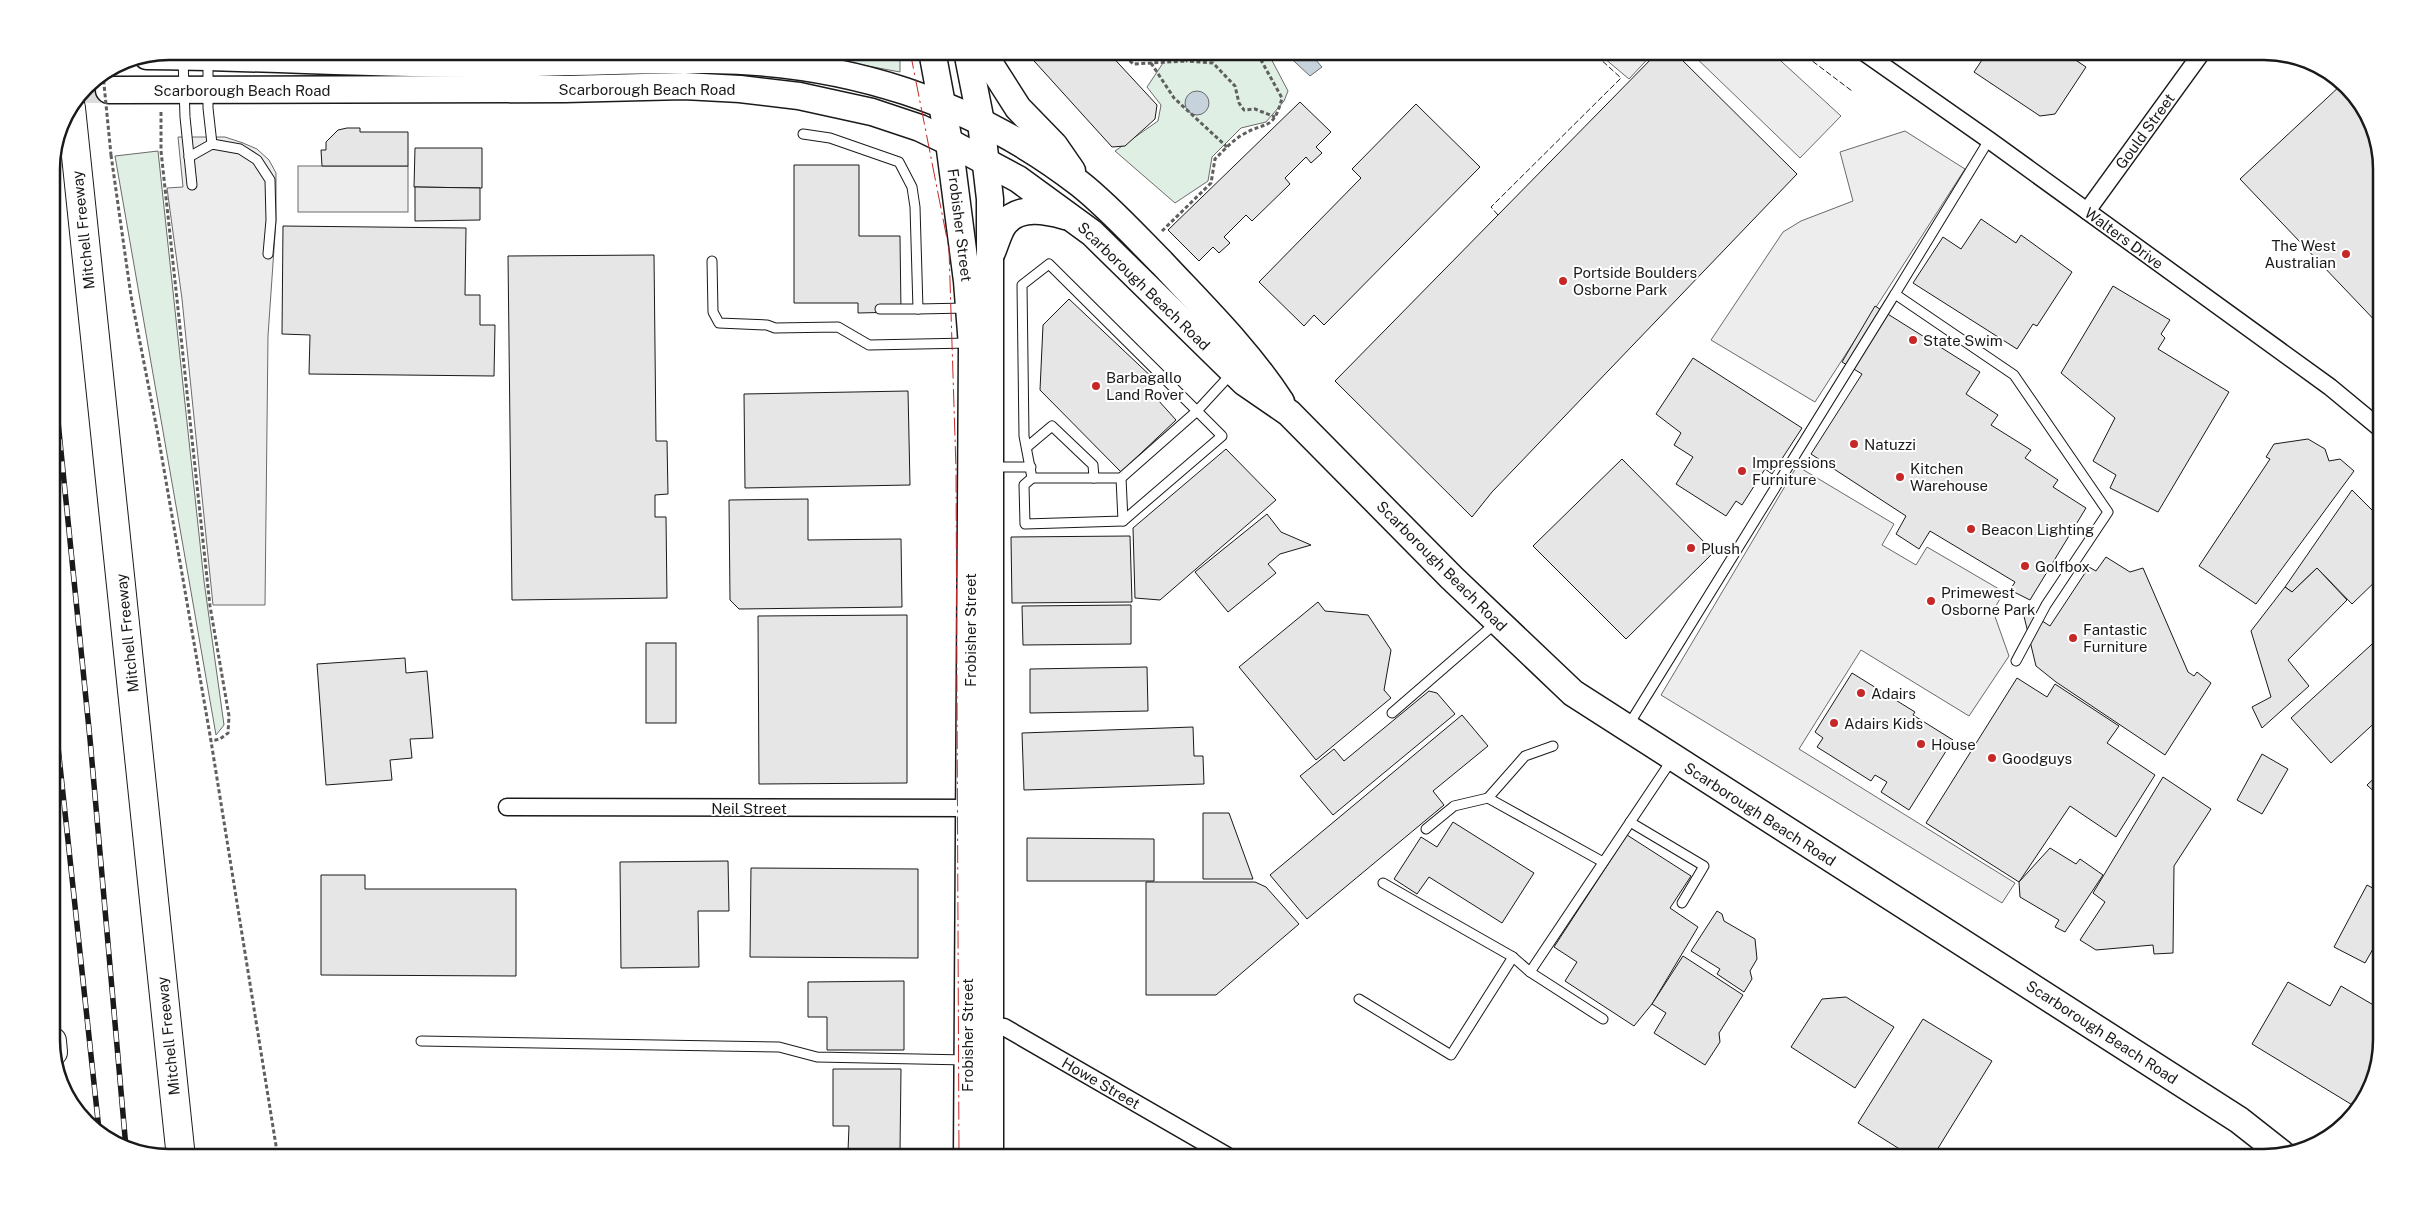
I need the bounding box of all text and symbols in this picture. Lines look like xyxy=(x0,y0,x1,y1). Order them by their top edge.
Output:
street label: Scarborough Beach Road xyxy=(559,81,735,98)
street label: Scarborough Beach Road xyxy=(154,82,330,99)
street label: Gould Street xyxy=(2112,90,2178,172)
street label: Frobisher Street xyxy=(945,167,975,283)
street label: Mitchell Freeway xyxy=(68,170,98,290)
street label: Walters Drive xyxy=(2081,204,2167,272)
street label: Scarborough Beach Road xyxy=(1074,218,1214,354)
place label: The West Australian xyxy=(2264,237,2336,271)
marker: The West Australian xyxy=(2340,248,2352,260)
place label: Portside Boulders Osborne Park xyxy=(1573,264,1697,298)
marker: Portside Boulders Osborne Park xyxy=(1557,275,1569,287)
place label: State Swim xyxy=(1923,332,2003,349)
marker: State Swim xyxy=(1907,334,1919,346)
place label: Barbagallo Land Rover xyxy=(1106,369,1184,403)
marker: Barbagallo Land Rover xyxy=(1090,380,1102,392)
place label: Natuzzi xyxy=(1864,436,1916,453)
marker: Natuzzi xyxy=(1848,438,1860,450)
place label: Impressions Furniture xyxy=(1752,454,1836,488)
place label: Kitchen Warehouse xyxy=(1910,460,1988,494)
marker: Impressions Furniture xyxy=(1736,465,1748,477)
marker: Kitchen Warehouse xyxy=(1894,471,1906,483)
street label: Scarborough Beach Road xyxy=(1373,497,1511,635)
place label: Beacon Lighting xyxy=(1981,521,2094,538)
marker: Beacon Lighting xyxy=(1965,523,1977,535)
place label: Plush xyxy=(1701,540,1740,557)
marker: Plush xyxy=(1685,542,1697,554)
place label: Golfbox xyxy=(2035,558,2090,575)
marker: Golfbox xyxy=(2019,560,2031,572)
street label: Mitchell Freeway xyxy=(112,573,142,693)
street label: Frobisher Street xyxy=(962,573,979,687)
place label: Primewest Osborne Park xyxy=(1941,584,2036,618)
marker: Primewest Osborne Park xyxy=(1925,595,1937,607)
place label: Fantastic Furniture xyxy=(2083,621,2148,655)
marker: Fantastic Furniture xyxy=(2067,632,2079,644)
place label: Adairs xyxy=(1871,685,1916,702)
marker: Adairs xyxy=(1855,687,1867,699)
place label: Adairs Kids xyxy=(1844,715,1923,732)
marker: Adairs Kids xyxy=(1828,717,1840,729)
place label: House xyxy=(1931,736,1976,753)
marker: House xyxy=(1915,738,1927,750)
place label: Goodguys xyxy=(2002,750,2072,767)
marker: Goodguys xyxy=(1986,752,1998,764)
street label: Scarborough Beach Road xyxy=(1681,759,1839,869)
street label: Neil Street xyxy=(711,800,787,817)
street label: Mitchell Freeway xyxy=(153,976,183,1096)
street label: Scarborough Beach Road xyxy=(2023,977,2181,1087)
street label: Frobisher Street xyxy=(959,978,976,1092)
street label: Howe Street xyxy=(1059,1054,1143,1112)

